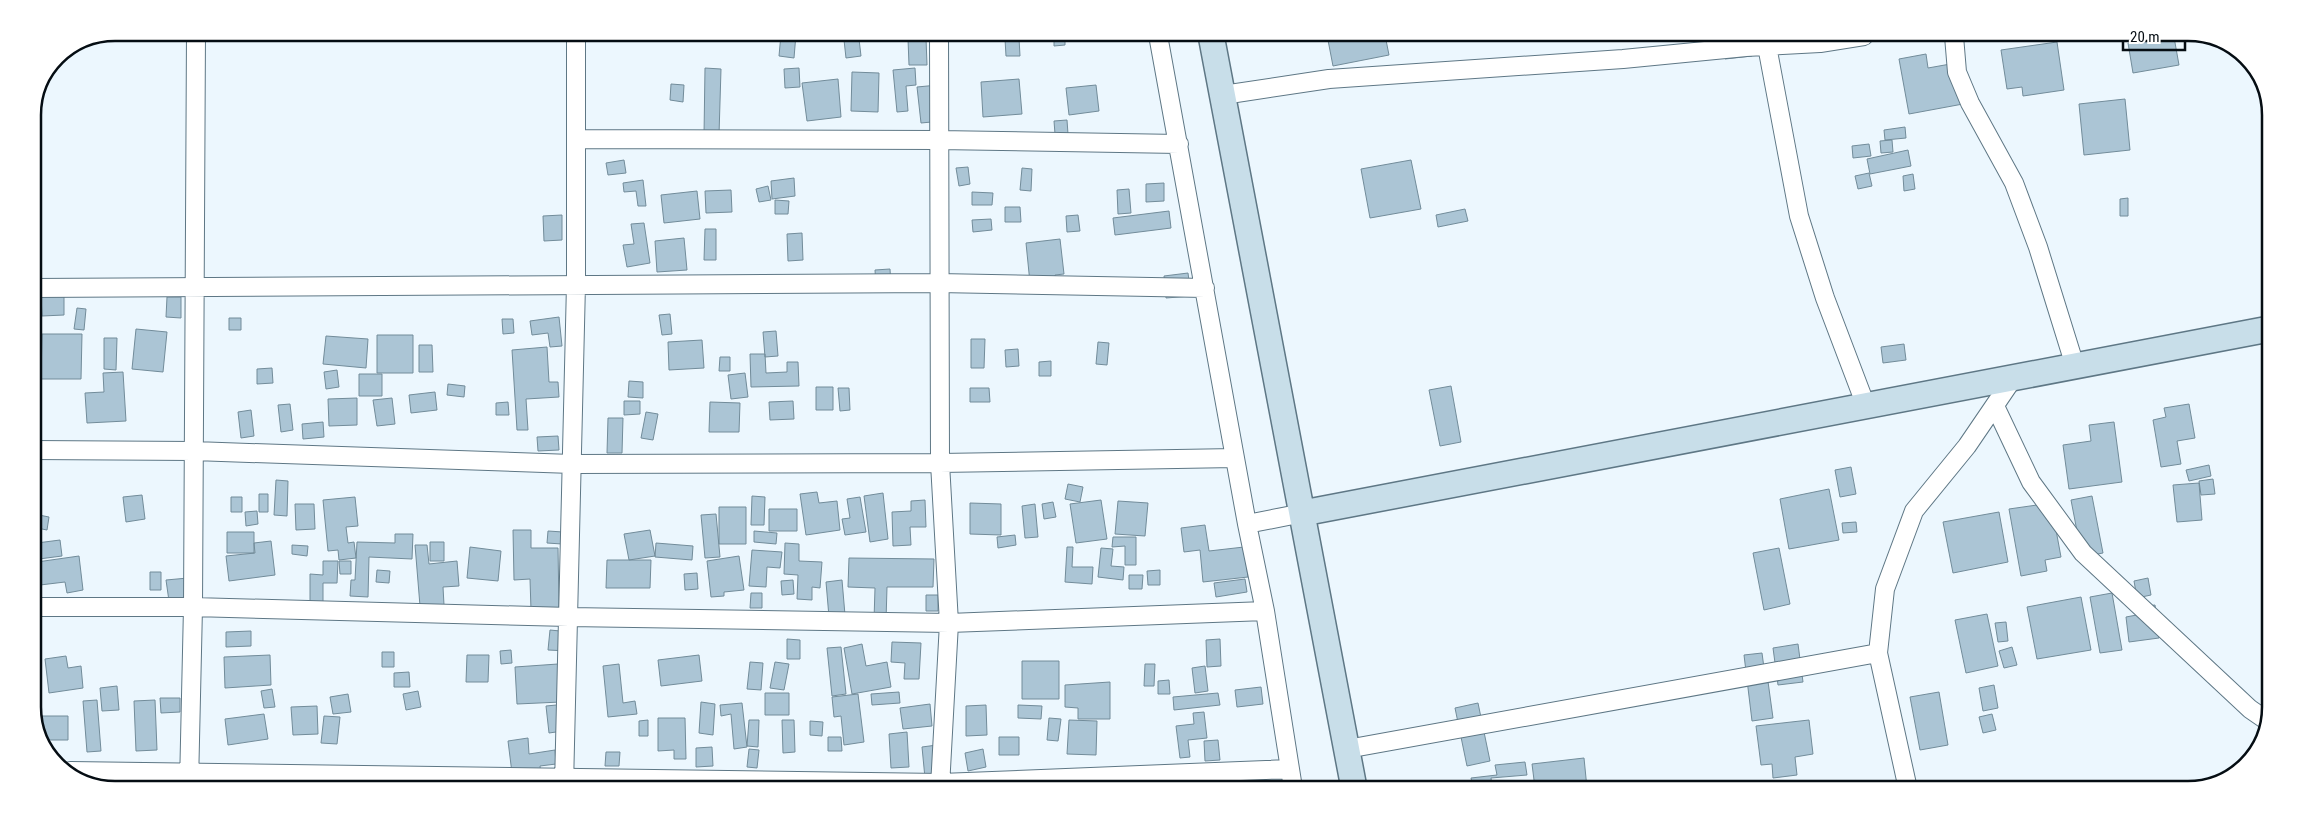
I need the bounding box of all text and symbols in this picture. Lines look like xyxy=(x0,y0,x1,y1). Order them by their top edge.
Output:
scale bar xyxy=(2123,20,2186,52)
text: 20 m xyxy=(2130,28,2160,46)

